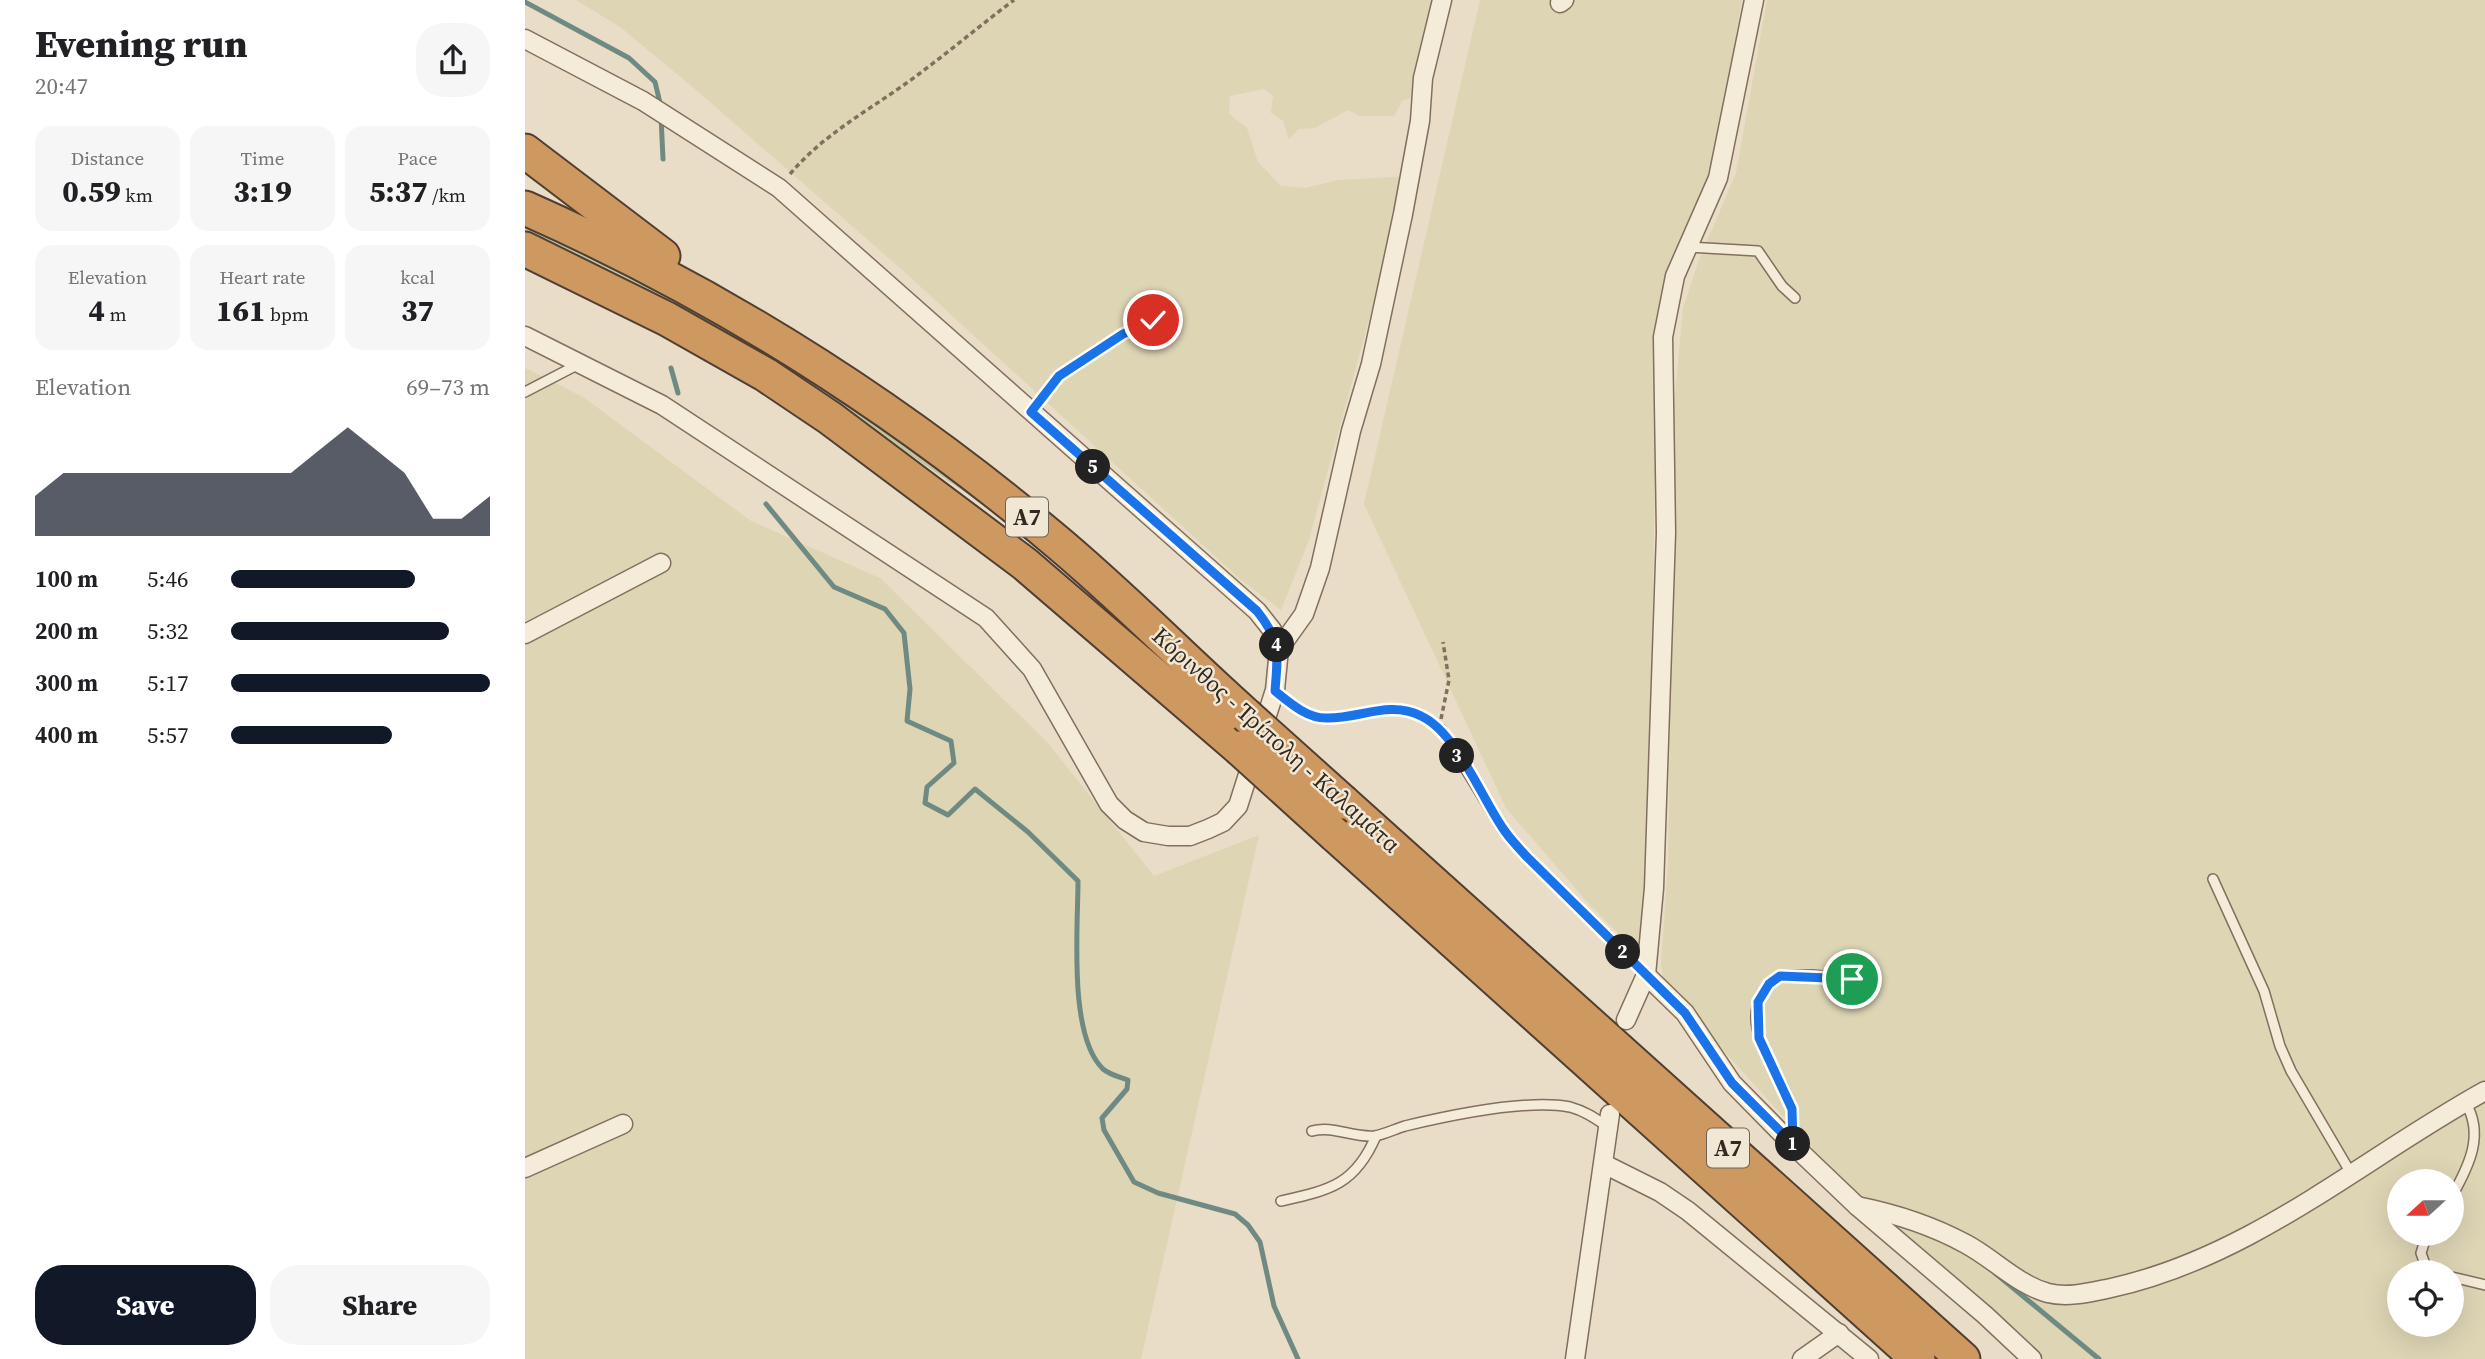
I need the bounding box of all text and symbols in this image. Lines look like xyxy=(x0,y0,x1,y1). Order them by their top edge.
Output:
text: Evening run xyxy=(35,18,248,70)
button: share xyxy=(416,23,490,97)
text: 20:47 xyxy=(35,70,88,102)
text: Distance xyxy=(71,145,144,171)
text: Time xyxy=(241,145,284,171)
text: Pace xyxy=(398,145,437,171)
text: 0.59 xyxy=(62,171,121,212)
text: 3:19 xyxy=(233,171,292,212)
text: 5:37 xyxy=(369,171,428,212)
text: km xyxy=(121,182,153,208)
text: /km xyxy=(428,182,466,208)
text: Elevation xyxy=(68,264,147,290)
text: Heart rate xyxy=(219,264,306,290)
text: kcal xyxy=(400,264,435,290)
text: 4 xyxy=(88,290,105,331)
text: 161 xyxy=(216,290,266,331)
text: 37 xyxy=(401,290,434,331)
pin xyxy=(1123,290,1183,350)
text: m xyxy=(105,301,127,327)
text: bpm xyxy=(266,301,309,327)
icon: check xyxy=(1134,301,1172,339)
text: Elevation xyxy=(35,371,131,403)
text: 69–73 m xyxy=(406,371,490,403)
pin: 5 xyxy=(1075,449,1111,484)
text: 5 xyxy=(1087,453,1098,479)
road number: Α7 xyxy=(1006,498,1048,537)
text: 100 m xyxy=(35,563,98,595)
text: 5:46 xyxy=(147,563,188,595)
text: 200 m xyxy=(35,615,98,647)
text: 5:32 xyxy=(147,615,188,647)
street label: Κόρινθος - Τρίπολη - Καλαμάτα xyxy=(1145,619,1408,860)
pin: 4 xyxy=(1259,628,1295,662)
text: 4 xyxy=(1271,631,1282,657)
text: 300 m xyxy=(35,667,98,699)
text: 5:17 xyxy=(147,667,188,699)
text: 400 m xyxy=(35,719,98,751)
text: 5:57 xyxy=(147,719,188,751)
pin: 3 xyxy=(1439,738,1475,774)
text: 3 xyxy=(1451,742,1462,768)
pin: 2 xyxy=(1605,934,1641,970)
text: 2 xyxy=(1617,938,1628,964)
pin xyxy=(1822,949,1882,1009)
icon: arrive xyxy=(1833,960,1871,998)
pin: 1 xyxy=(1775,1126,1811,1162)
road number: Α7 xyxy=(1707,1128,1749,1168)
text: 1 xyxy=(1787,1130,1798,1156)
north arrow xyxy=(2387,1169,2464,1246)
map controls xyxy=(2387,1169,2464,1337)
button: locate xyxy=(2387,1260,2464,1337)
button: Save xyxy=(35,1265,256,1345)
button: Share xyxy=(270,1265,490,1345)

